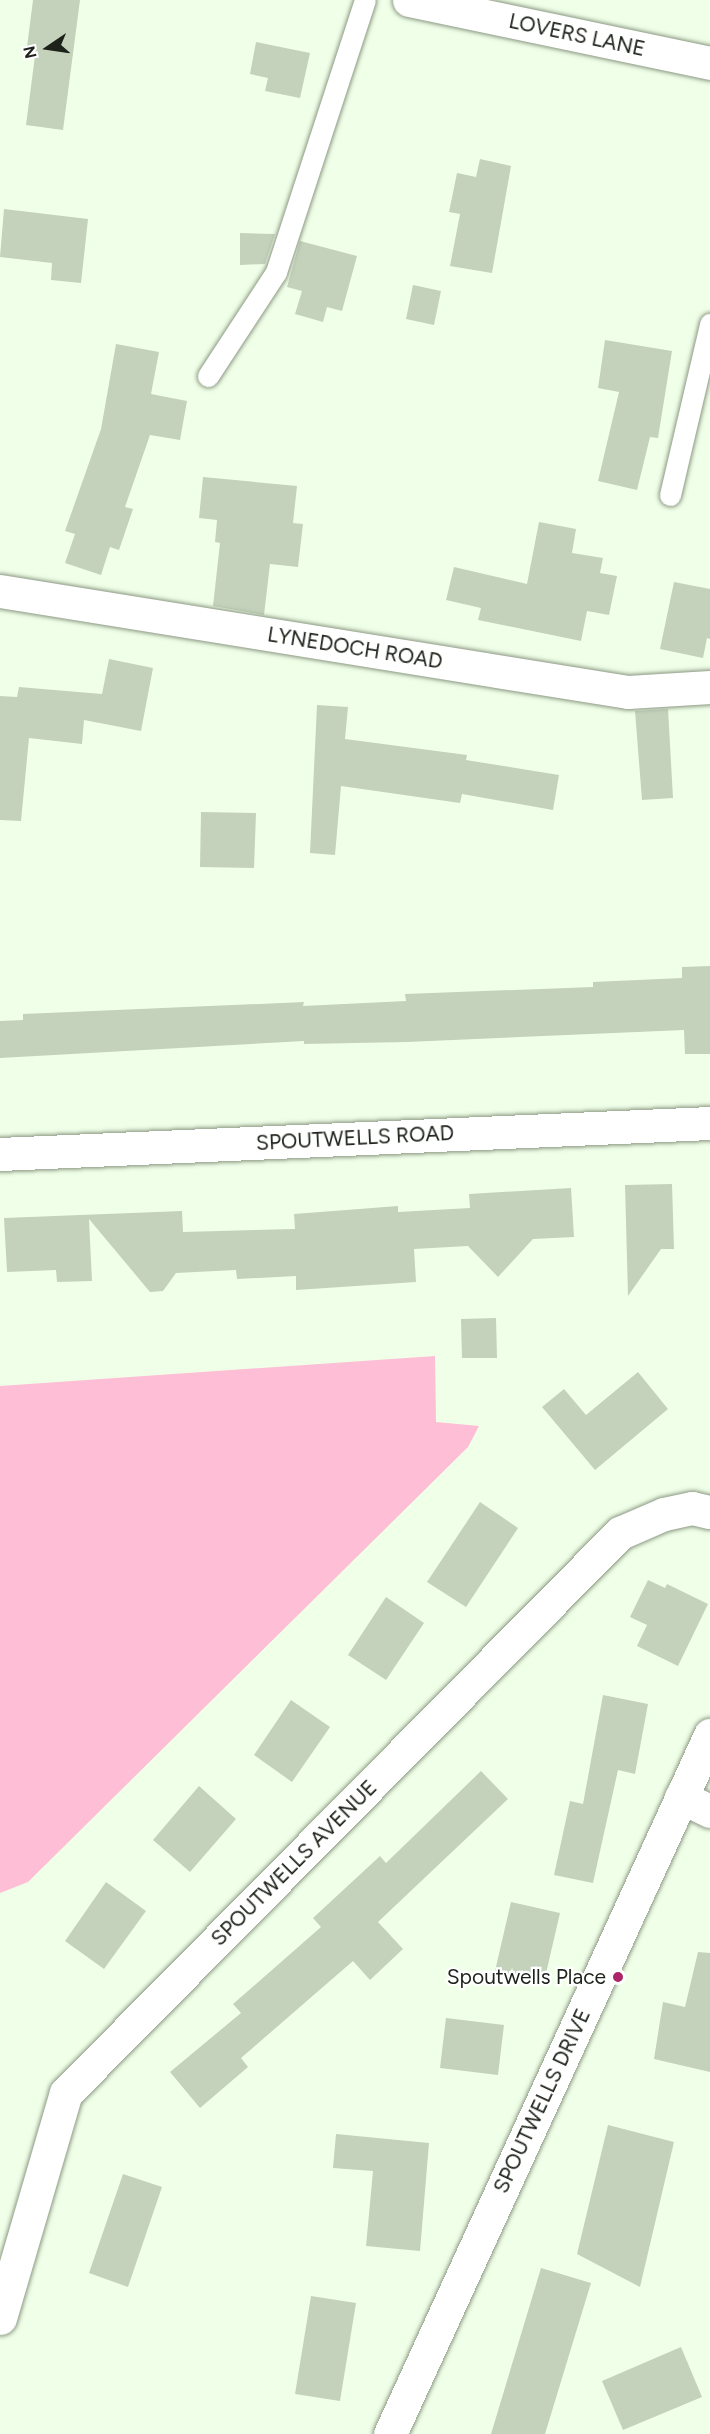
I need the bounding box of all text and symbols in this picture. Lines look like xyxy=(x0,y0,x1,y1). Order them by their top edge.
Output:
street label: LOVERS LANE xyxy=(507,8,647,62)
north arrow xyxy=(18,18,78,78)
text: N xyxy=(19,44,41,60)
street label: LYNEDOCH ROAD xyxy=(266,622,444,674)
street label: SPOUTWELLS ROAD xyxy=(255,1120,455,1156)
street label: SPOUTWELLS AVENUE xyxy=(206,1775,382,1951)
place label: Spoutwells Place xyxy=(447,1964,606,1990)
marker: Spoutwells Place xyxy=(611,1970,625,1984)
street label: SPOUTWELLS DRIVE xyxy=(488,2005,596,2197)

